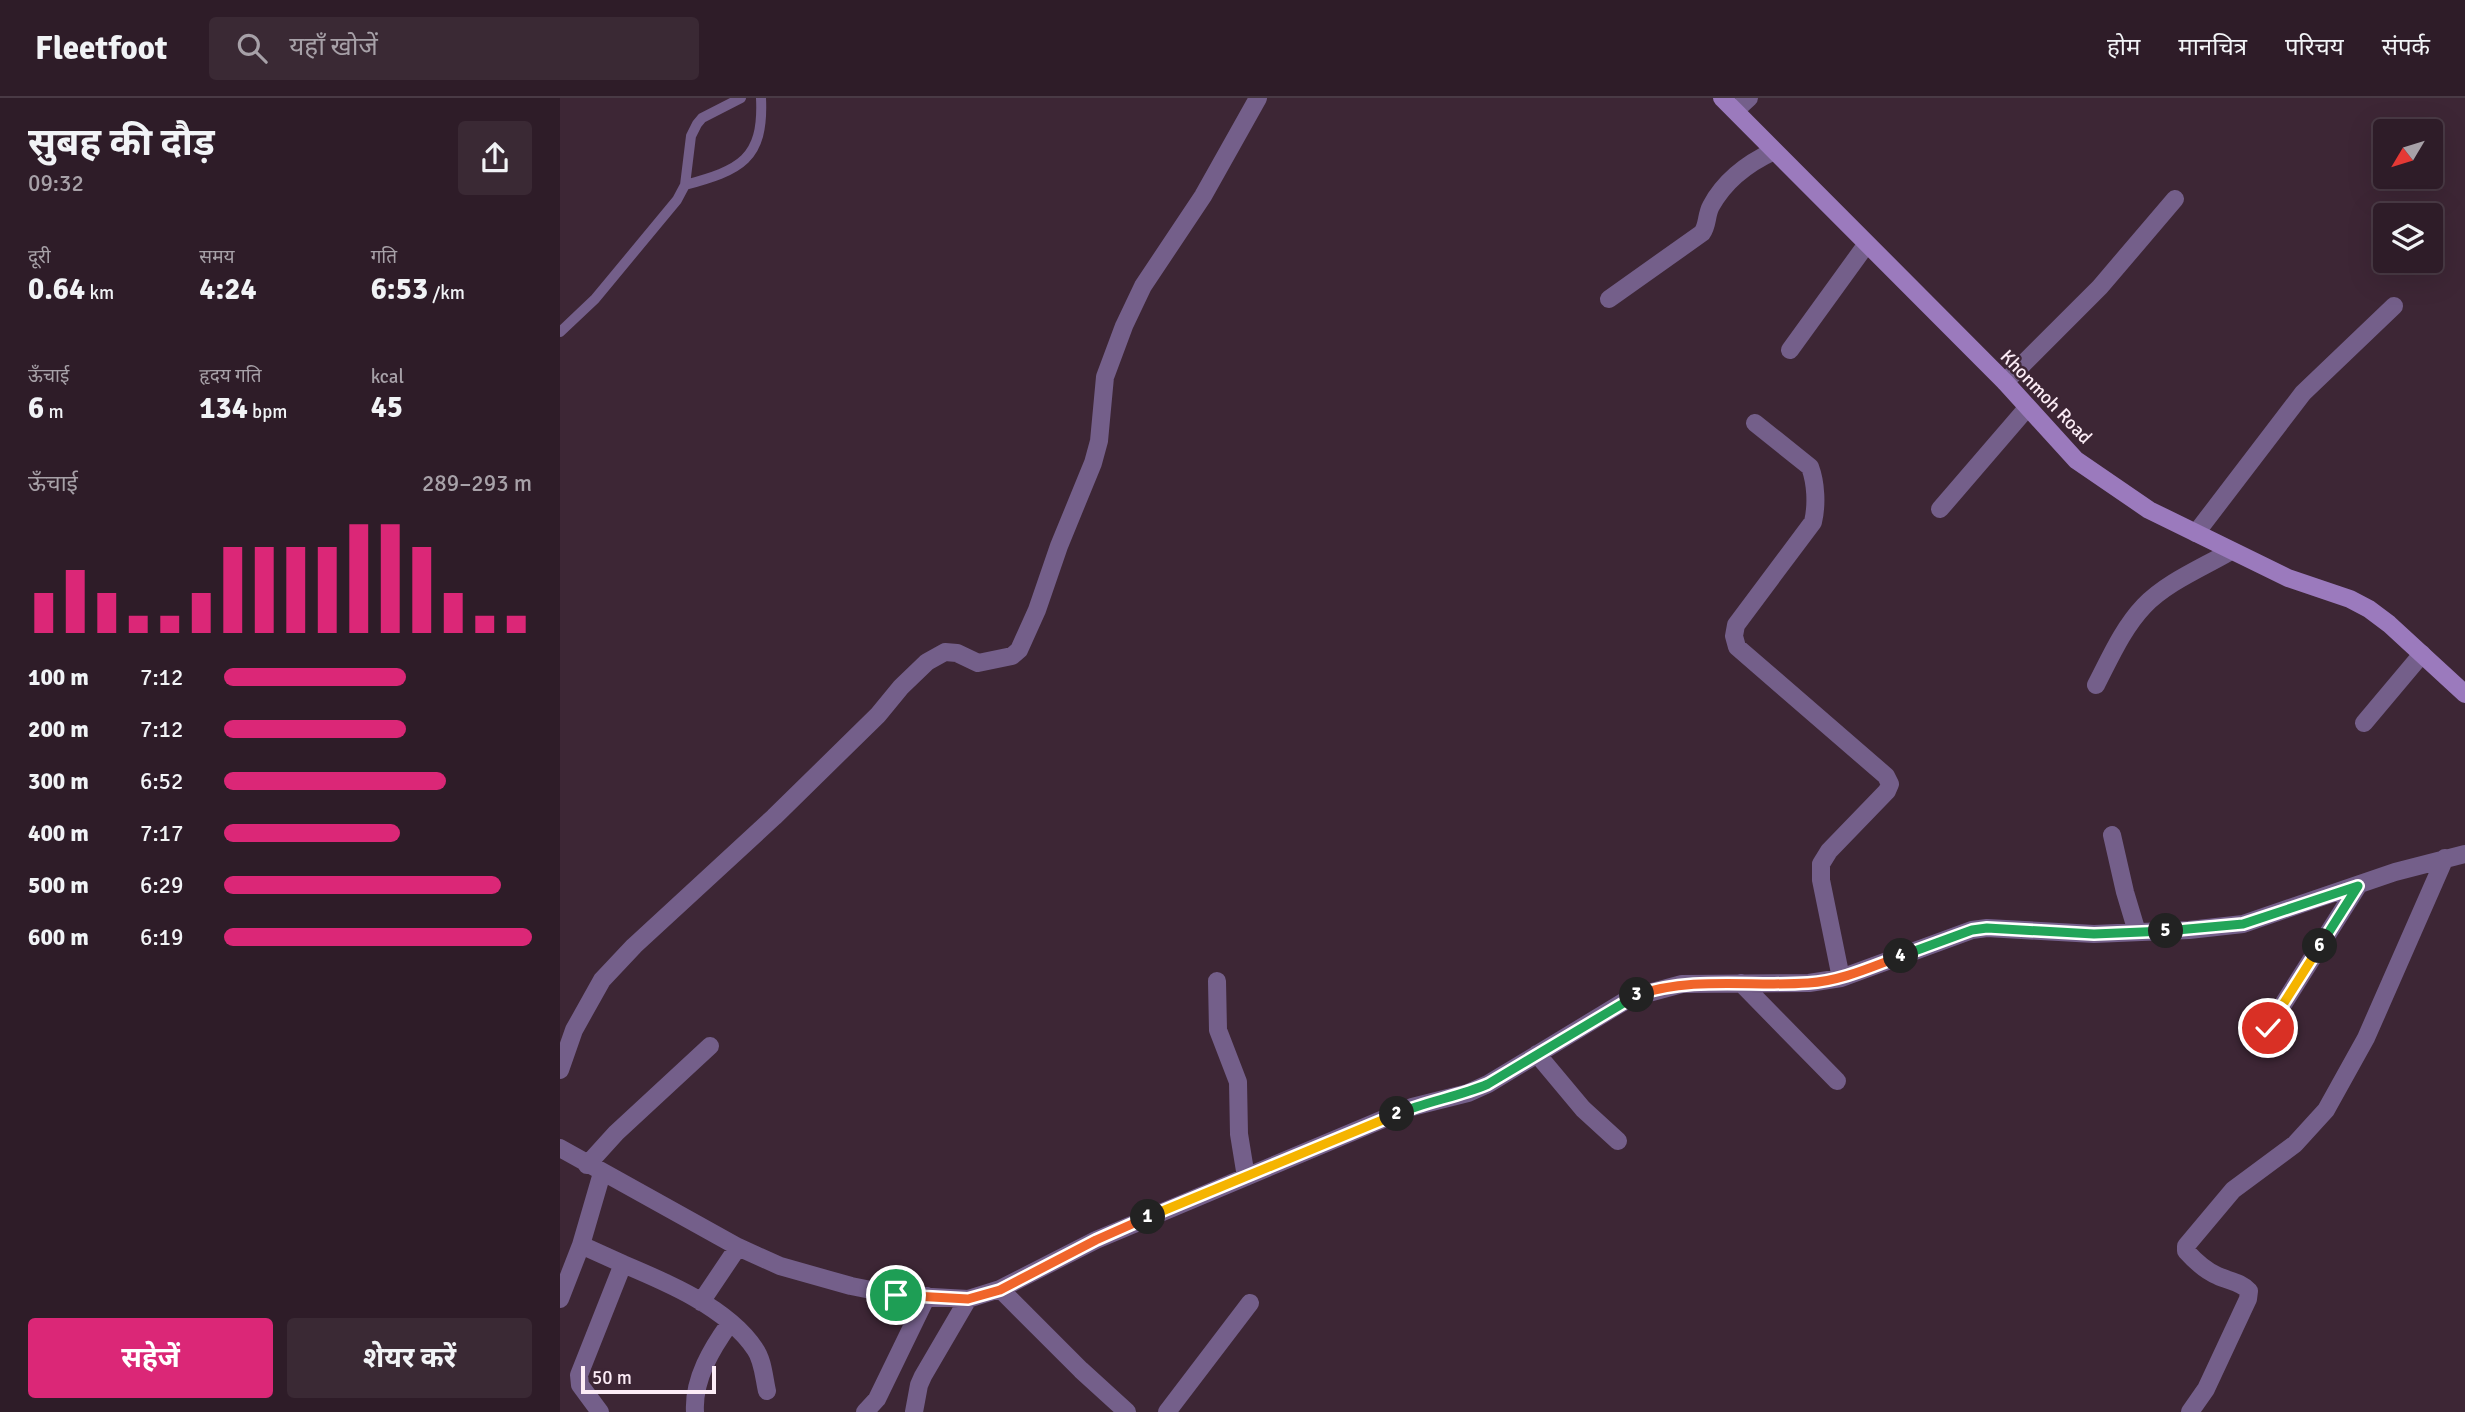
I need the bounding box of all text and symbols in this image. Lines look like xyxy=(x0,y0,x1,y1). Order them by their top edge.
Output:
search box xyxy=(209,17,699,80)
text: Fleetfoot xyxy=(35,28,167,69)
icon: search xyxy=(233,29,271,67)
text: यहाँ खोजें xyxy=(289,31,378,63)
text: होम xyxy=(2107,32,2140,62)
text: मानचित्र xyxy=(2178,32,2247,62)
text: परिचय xyxy=(2285,32,2344,62)
text: संपर्क xyxy=(2382,32,2430,62)
text: सुबह की दौड़ xyxy=(28,119,215,166)
north arrow xyxy=(2373,119,2443,189)
map controls xyxy=(2373,119,2443,273)
button: share xyxy=(458,121,532,195)
text: 09:32 xyxy=(28,169,84,198)
button: layers xyxy=(2373,203,2443,273)
text: दूरी xyxy=(28,245,51,269)
text: समय xyxy=(199,245,235,269)
text: गति xyxy=(371,245,397,269)
text: 0.64 xyxy=(28,271,85,308)
text: 4:24 xyxy=(199,271,257,308)
text: 6:53 xyxy=(371,271,428,308)
text: km xyxy=(85,281,114,305)
text: /km xyxy=(428,281,465,305)
street label: Khonmoh Road xyxy=(1995,345,2097,449)
text: ऊँचाई xyxy=(28,364,69,388)
text: हृदय गति xyxy=(199,364,262,388)
text: kcal xyxy=(371,365,404,389)
text: 45 xyxy=(371,389,403,426)
text: 6 xyxy=(28,390,44,427)
text: 134 xyxy=(199,390,248,427)
text: m xyxy=(44,400,64,424)
text: bpm xyxy=(248,400,287,424)
text: ऊँचाई xyxy=(28,469,78,498)
text: 289–293 m xyxy=(422,469,532,498)
text: 100 m xyxy=(28,663,89,692)
text: 7:12 xyxy=(140,663,183,692)
text: 200 m xyxy=(28,715,89,744)
text: 7:12 xyxy=(140,715,183,744)
text: 300 m xyxy=(28,767,89,796)
text: 6:52 xyxy=(140,767,183,796)
text: 400 m xyxy=(28,819,89,848)
text: 7:17 xyxy=(140,819,183,848)
text: 500 m xyxy=(28,871,89,900)
text: 6:29 xyxy=(140,871,183,900)
pin: 5 xyxy=(2148,914,2184,948)
text: 5 xyxy=(2160,918,2171,942)
text: 600 m xyxy=(28,923,89,952)
text: 6:19 xyxy=(140,923,183,952)
pin: 6 xyxy=(2302,928,2338,964)
text: 6 xyxy=(2314,933,2325,957)
pin: 4 xyxy=(1884,938,1918,974)
text: 4 xyxy=(1895,943,1906,967)
pin: 3 xyxy=(1620,978,1654,1012)
text: 3 xyxy=(1631,982,1642,1006)
pin xyxy=(2238,998,2298,1058)
icon: check xyxy=(2249,1009,2287,1047)
pin: 2 xyxy=(1380,1096,1414,1132)
text: 2 xyxy=(1391,1101,1402,1125)
pin: 1 xyxy=(1130,1200,1166,1234)
text: 1 xyxy=(1142,1204,1153,1228)
pin xyxy=(866,1265,926,1325)
icon: arrive xyxy=(877,1276,915,1314)
button: सहेजें xyxy=(28,1318,273,1398)
button: शेयर करें xyxy=(287,1318,532,1398)
scale bar xyxy=(581,1363,716,1395)
text: 50 m xyxy=(592,1366,632,1390)

